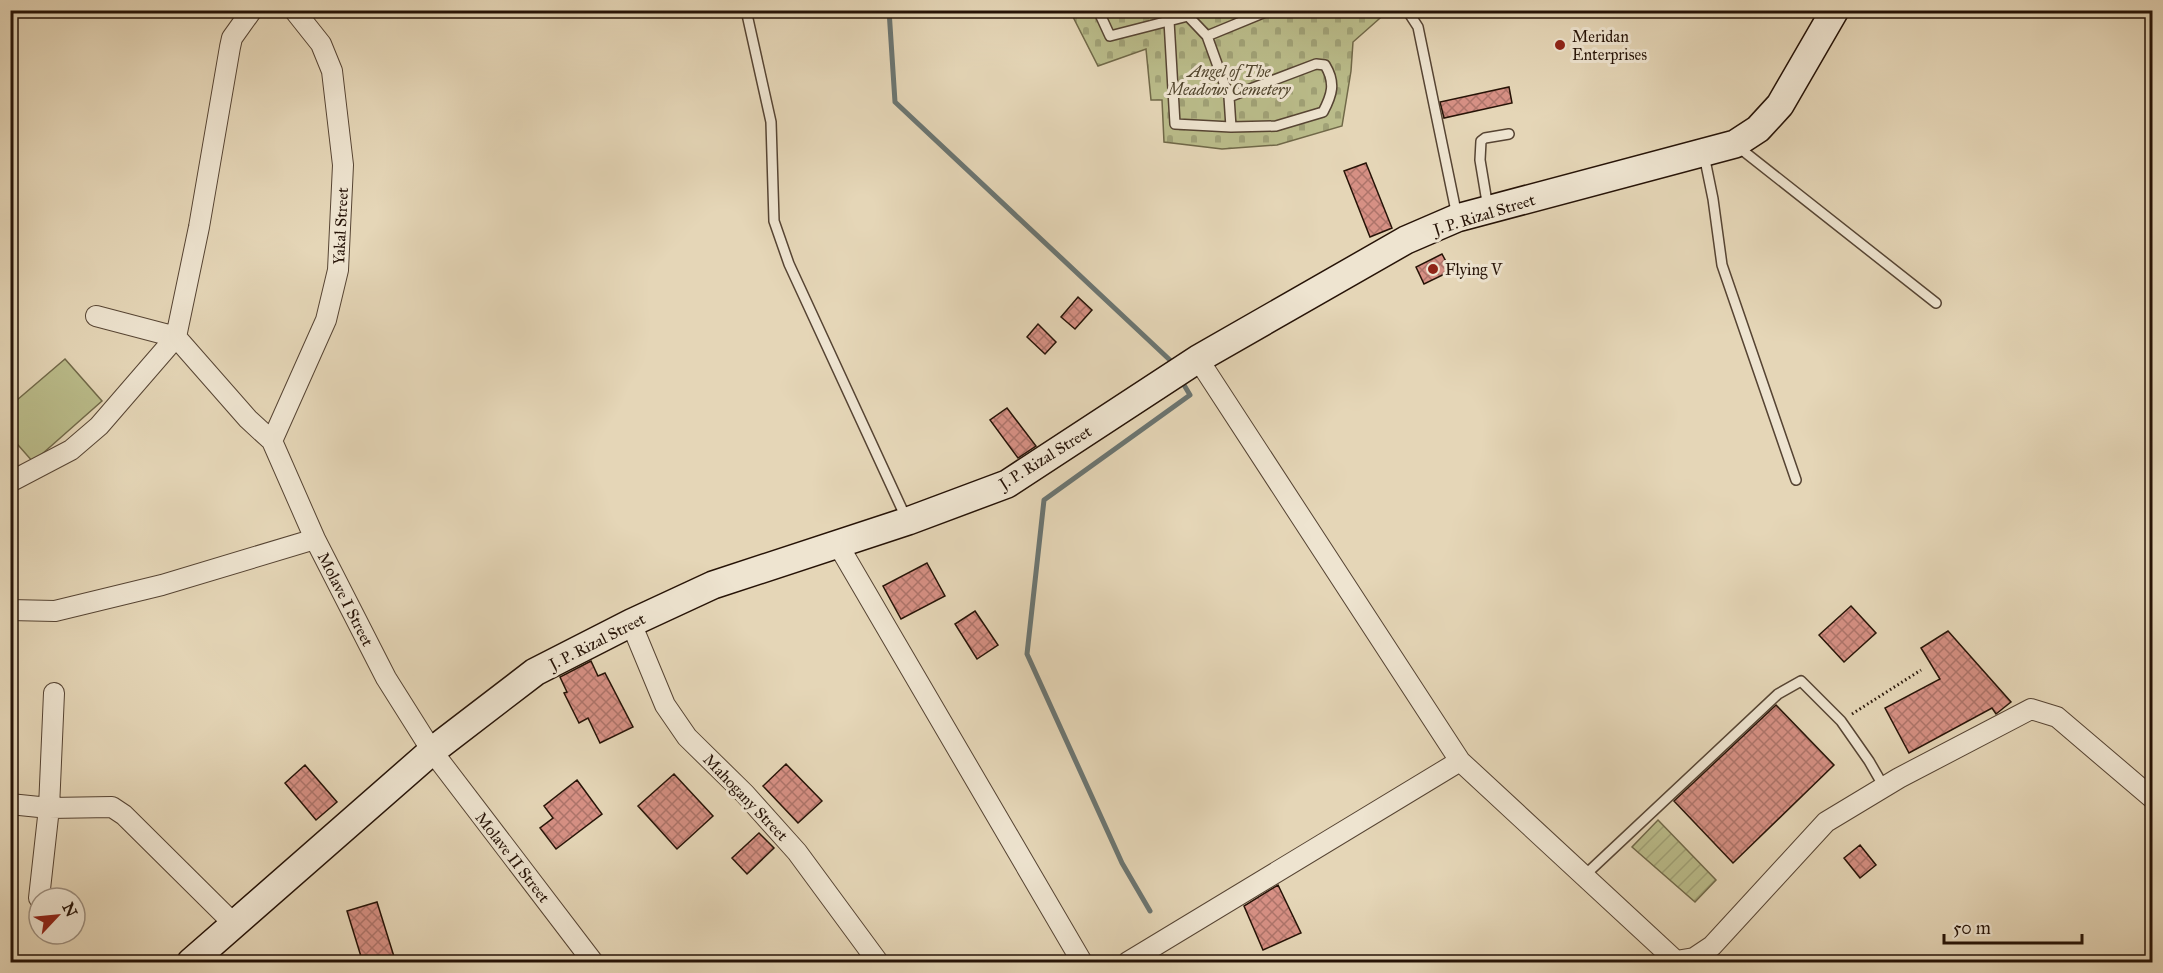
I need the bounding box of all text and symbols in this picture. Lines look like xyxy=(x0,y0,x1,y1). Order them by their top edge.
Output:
place label: Meridan Enterprises xyxy=(1572,27,1647,64)
marker: Meridan Enterprises xyxy=(1553,38,1567,52)
park label: Angel of The Meadows Cemetery xyxy=(1166,62,1291,99)
street label: Yakal Street xyxy=(329,186,352,265)
street label: J. P. Rizal Street xyxy=(1429,190,1538,241)
place label: Flying V xyxy=(1445,260,1503,280)
marker: Flying V xyxy=(1426,262,1440,276)
street label: J. P. Rizal Street xyxy=(994,421,1096,495)
street label: Molave I Street xyxy=(314,549,378,650)
street label: J. P. Rizal Street xyxy=(544,609,649,676)
street label: Mahogany Street xyxy=(699,750,792,846)
street label: Molave II Street xyxy=(471,808,554,907)
north arrow xyxy=(27,886,87,946)
text: N xyxy=(59,899,82,920)
scale bar xyxy=(1944,907,2082,945)
text: 50 m xyxy=(1953,917,1991,939)

